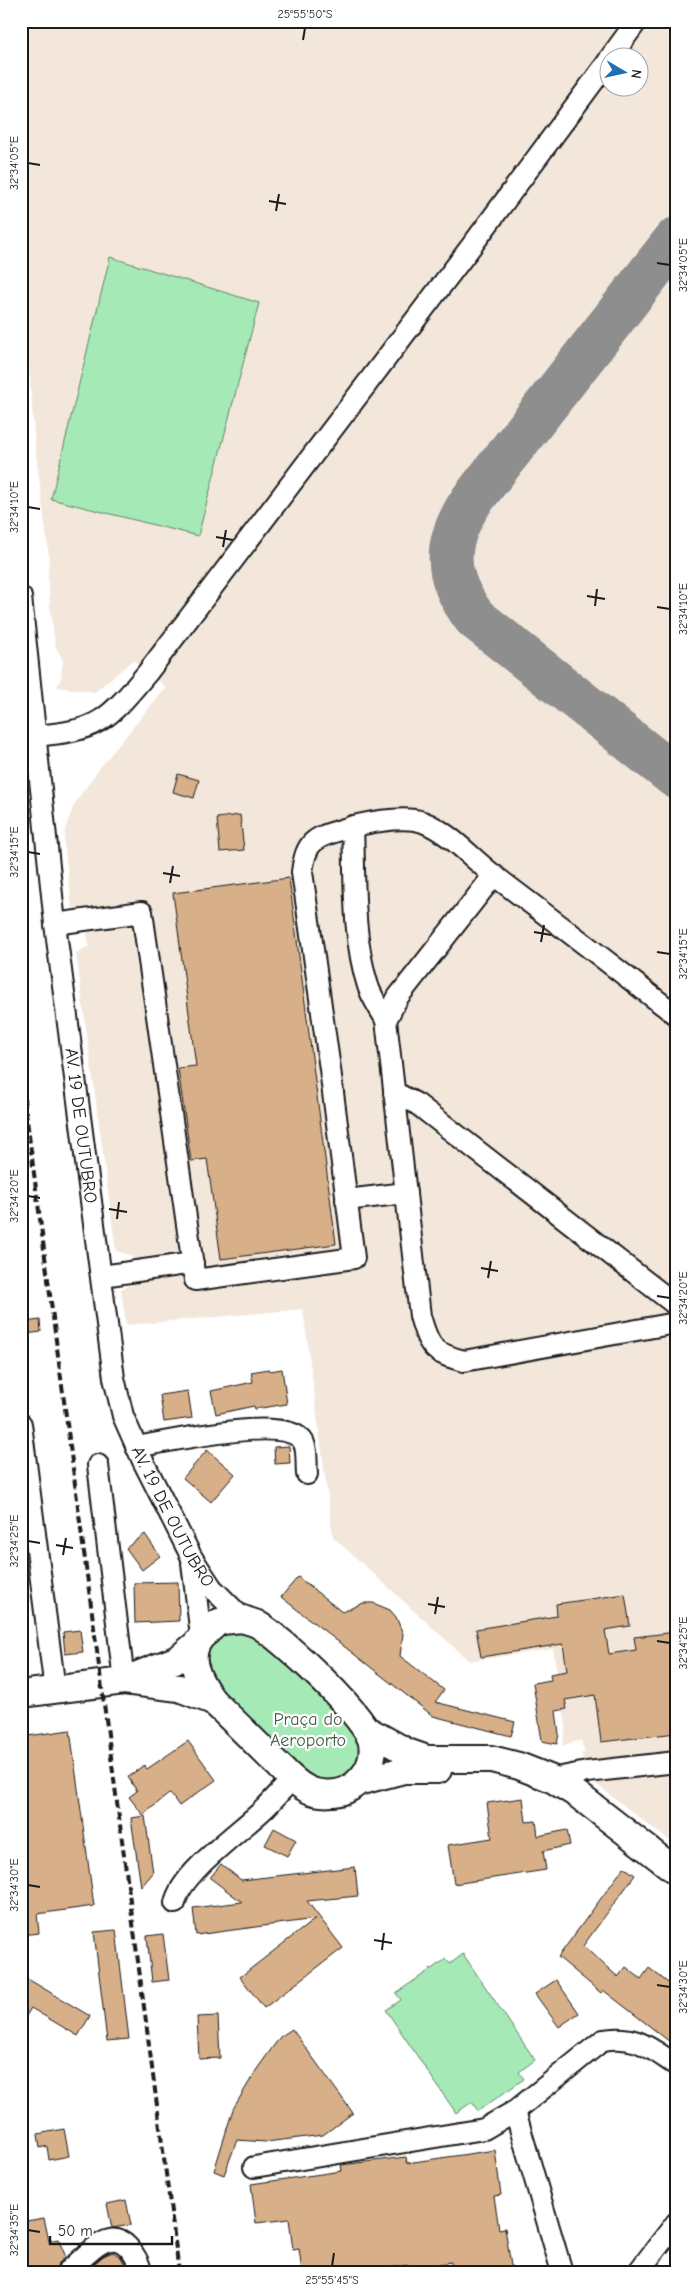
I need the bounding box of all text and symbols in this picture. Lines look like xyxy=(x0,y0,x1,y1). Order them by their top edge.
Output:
text: 25°55'50"S xyxy=(278,7,333,21)
north arrow xyxy=(600,48,650,98)
text: N xyxy=(627,68,645,80)
text: 32°34'05"E xyxy=(7,136,21,190)
text: 32°34'05"E xyxy=(676,238,690,292)
text: 32°34'10"E xyxy=(7,481,21,533)
text: 32°34'10"E xyxy=(676,583,690,635)
text: 32°34'15"E xyxy=(7,826,21,878)
text: 32°34'15"E xyxy=(676,928,690,980)
street label: AV. 19 DE OUTUBRO xyxy=(61,1047,102,1205)
text: 32°34'20"E xyxy=(7,1169,21,1223)
text: 32°34'20"E xyxy=(676,1271,690,1325)
street label: AV. 19 DE OUTUBRO xyxy=(127,1443,219,1591)
text: 32°34'25"E xyxy=(7,1515,21,1567)
text: 32°34'25"E xyxy=(676,1617,690,1669)
park label: Praça do Aeroporto xyxy=(270,1709,346,1751)
text: 32°34'30"E xyxy=(7,1858,21,1912)
text: 32°34'30"E xyxy=(676,1960,690,2014)
text: 32°34'35"E xyxy=(7,2204,21,2256)
scale bar xyxy=(50,2213,172,2245)
text: 50 m xyxy=(58,2222,93,2240)
text: 25°55'45"S xyxy=(305,2273,359,2287)

